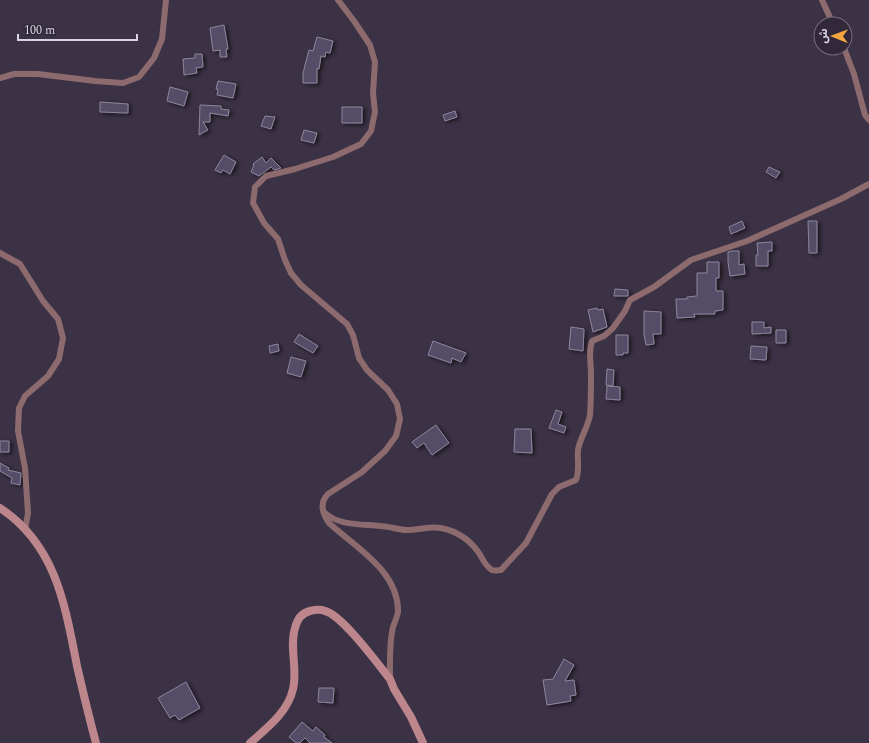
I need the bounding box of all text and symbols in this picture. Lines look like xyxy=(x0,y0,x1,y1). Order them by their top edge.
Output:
scale bar xyxy=(18,16,137,42)
north arrow xyxy=(813,16,853,56)
text: 100 m xyxy=(24,21,55,40)
text: ش xyxy=(815,28,832,44)

